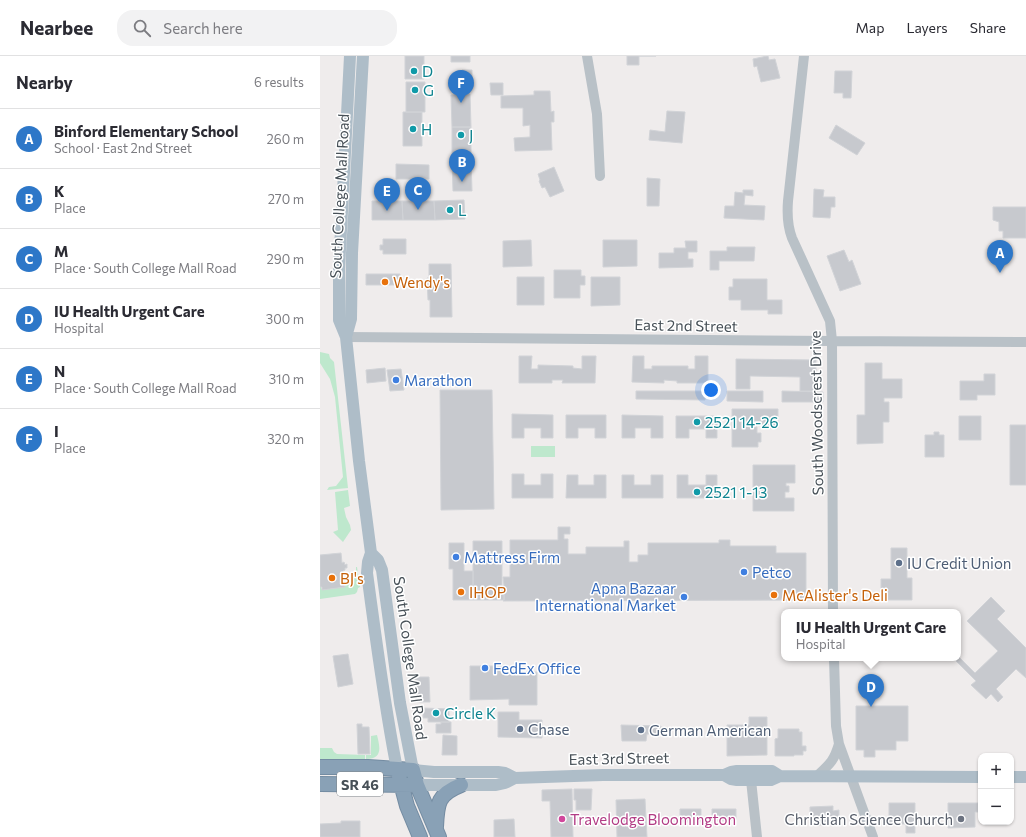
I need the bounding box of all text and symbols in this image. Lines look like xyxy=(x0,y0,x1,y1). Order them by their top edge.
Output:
search box xyxy=(117,10,397,46)
text: Nearbee xyxy=(20,16,93,39)
icon: search xyxy=(131,17,153,39)
text: Search here xyxy=(163,19,243,37)
text: Map xyxy=(856,19,884,36)
text: Layers xyxy=(906,19,948,36)
text: Share xyxy=(970,19,1006,36)
place label: D xyxy=(422,62,433,80)
marker: D xyxy=(409,66,419,76)
pin: F xyxy=(448,70,474,103)
text: Nearby xyxy=(16,72,73,93)
text: 6 results xyxy=(254,74,304,90)
place label: G xyxy=(423,81,434,99)
marker: G xyxy=(410,85,420,95)
street label: South College Mall Road xyxy=(326,113,352,279)
place label: H xyxy=(421,120,432,138)
text: Binford Elementary School xyxy=(54,122,238,140)
marker: H xyxy=(408,124,418,134)
place label: J xyxy=(469,126,473,144)
marker: J xyxy=(456,130,466,140)
text: A xyxy=(24,131,34,147)
text: 260 m xyxy=(267,131,304,147)
text: School · East 2nd Street xyxy=(54,140,192,156)
pin: B xyxy=(449,149,475,182)
pin: C xyxy=(405,177,431,210)
pin: E xyxy=(374,178,400,211)
text: K xyxy=(54,182,64,200)
text: B xyxy=(25,191,33,207)
text: 270 m xyxy=(268,191,304,207)
text: Place xyxy=(54,200,86,216)
place label: L xyxy=(458,201,467,219)
marker: L xyxy=(445,205,455,215)
pin: A xyxy=(987,240,1013,273)
text: M xyxy=(54,242,68,260)
text: C xyxy=(25,251,33,267)
text: 290 m xyxy=(267,251,304,267)
text: Place · South College Mall Road xyxy=(54,260,236,276)
place label: Wendy's xyxy=(393,273,450,291)
marker: Wendy's xyxy=(380,277,390,287)
text: IU Health Urgent Care xyxy=(54,302,205,320)
text: D xyxy=(24,311,34,327)
text: 300 m xyxy=(266,311,304,327)
street label: East 2nd Street xyxy=(634,315,738,335)
text: Hospital xyxy=(54,320,104,336)
street label: South Woodscrest Drive xyxy=(806,331,826,495)
text: N xyxy=(54,362,65,380)
text: E xyxy=(25,371,33,387)
text: 310 m xyxy=(269,371,304,387)
place label: Marathon xyxy=(404,371,472,389)
marker: Marathon xyxy=(391,375,401,385)
text: Place · South College Mall Road xyxy=(54,380,236,396)
your location xyxy=(701,380,721,400)
place label: 2521 14-26 xyxy=(705,413,779,431)
marker: 2521 14-26 xyxy=(692,417,702,427)
text: I xyxy=(54,422,59,440)
text: F xyxy=(25,431,33,447)
text: 320 m xyxy=(267,431,304,447)
text: Place xyxy=(54,440,86,456)
place label: 2521 1-13 xyxy=(705,483,767,501)
marker: 2521 1-13 xyxy=(692,487,702,497)
place label: Mattress Firm xyxy=(464,548,560,566)
marker: Mattress Firm xyxy=(451,552,461,562)
place label: IU Credit Union xyxy=(907,554,1011,572)
marker: IU Credit Union xyxy=(894,558,904,568)
place label: Petco xyxy=(752,563,791,581)
marker: Petco xyxy=(739,567,749,577)
place label: BJ's xyxy=(340,569,364,587)
marker: BJ's xyxy=(327,573,337,583)
street label: South College Mall Road xyxy=(391,575,431,741)
place label: Apna Bazaar International Market xyxy=(535,579,676,614)
place label: IHOP xyxy=(469,583,506,601)
place label: McAlister's Deli xyxy=(782,586,888,604)
marker: IHOP xyxy=(456,587,466,597)
marker: McAlister's Deli xyxy=(769,590,779,600)
marker: Apna Bazaar International Market xyxy=(679,592,689,602)
popup xyxy=(781,609,961,661)
text: IU Health Urgent Care xyxy=(796,618,946,636)
text: Hospital xyxy=(796,636,845,652)
place label: FedEx Office xyxy=(493,659,581,677)
marker: FedEx Office xyxy=(480,663,490,673)
pin: D xyxy=(858,674,884,707)
place label: Circle K xyxy=(444,704,496,722)
marker: Circle K xyxy=(431,708,441,718)
place label: Chase xyxy=(528,720,570,738)
place label: German American xyxy=(649,721,771,739)
marker: Chase xyxy=(515,724,525,734)
marker: German American xyxy=(636,725,646,735)
street label: East 3rd Street xyxy=(568,748,670,768)
map controls xyxy=(978,753,1014,825)
button: + xyxy=(978,753,1014,789)
road number: SR 46 xyxy=(337,772,383,796)
button: − xyxy=(978,789,1014,825)
place label: Travelodge Bloomington xyxy=(570,810,736,828)
place label: Christian Science Church xyxy=(784,810,953,828)
marker: Travelodge Bloomington xyxy=(557,814,567,824)
marker: Christian Science Church xyxy=(956,814,966,824)

